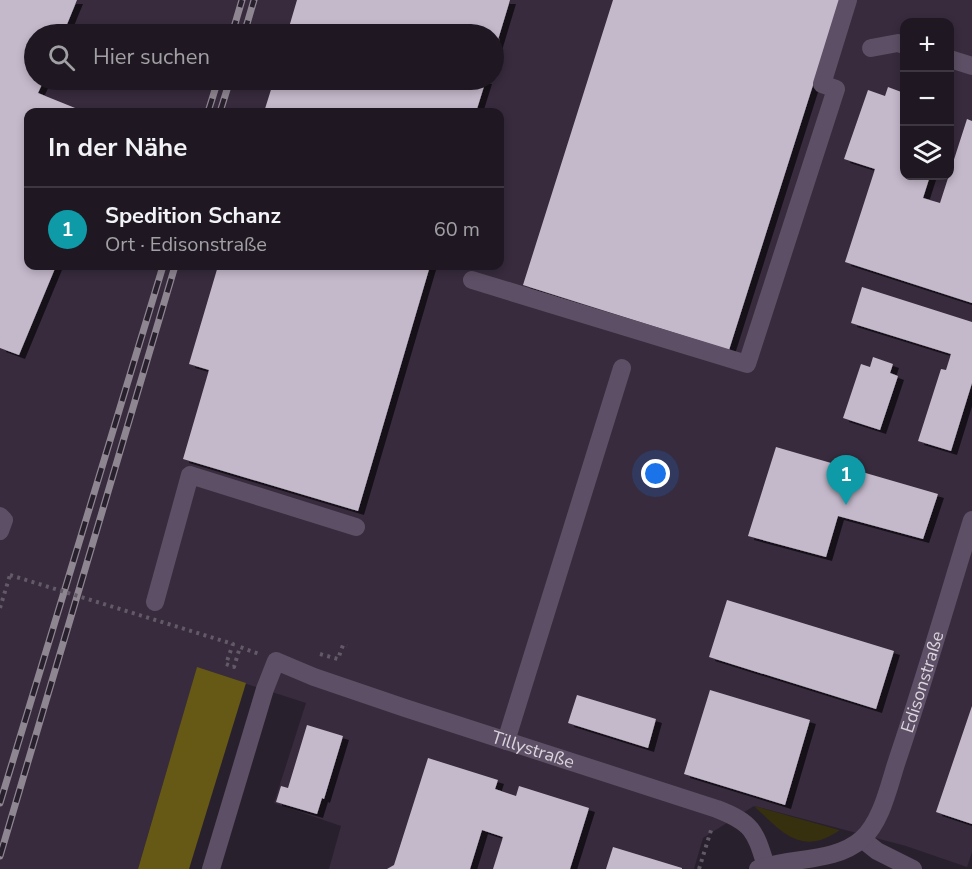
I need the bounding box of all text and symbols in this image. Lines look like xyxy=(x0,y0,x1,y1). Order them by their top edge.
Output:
map controls xyxy=(900,18,954,180)
button: + xyxy=(900,18,954,72)
search box xyxy=(24,24,504,90)
icon: search xyxy=(45,41,78,74)
text: Hier suchen xyxy=(93,42,210,72)
button: − xyxy=(900,72,954,126)
button: layers xyxy=(900,126,954,180)
text: In der Nähe xyxy=(48,130,187,165)
text: Spedition Schanz xyxy=(105,201,281,231)
text: 1 xyxy=(62,216,74,243)
text: 60 m xyxy=(434,216,480,243)
text: Ort · Edisonstraße xyxy=(105,231,267,258)
pin: 1 xyxy=(826,456,866,505)
your location xyxy=(641,459,670,488)
street label: Edisonstraße xyxy=(895,628,950,736)
street label: Tillystraße xyxy=(488,725,578,774)

